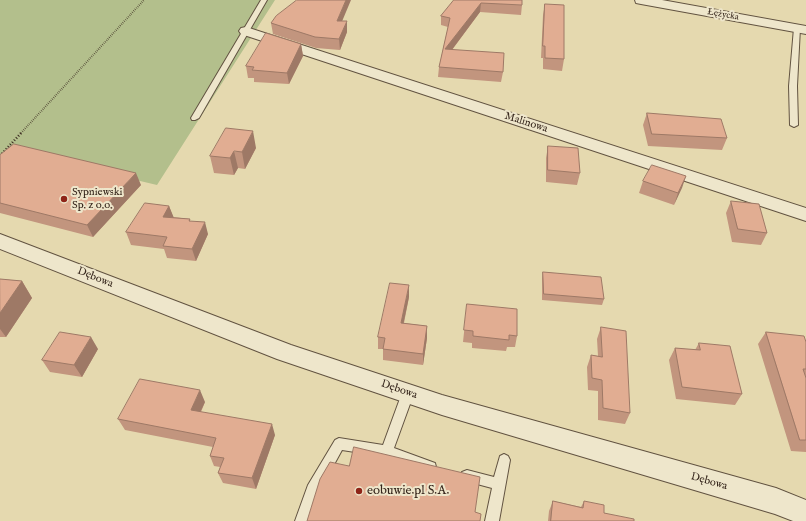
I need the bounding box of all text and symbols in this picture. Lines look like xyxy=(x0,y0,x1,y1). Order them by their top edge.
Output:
street label: Łężycka xyxy=(706,7,740,23)
street label: Malinowa xyxy=(503,110,549,136)
place label: Sypniewski Sp. z o.o. xyxy=(72,186,123,212)
marker: Sypniewski Sp. z o.o. xyxy=(59,194,69,204)
street label: Dębowa xyxy=(75,265,115,291)
street label: Dębowa xyxy=(379,378,419,402)
street label: Dębowa xyxy=(689,470,729,494)
place label: eobuwie.pl S.A. xyxy=(367,483,449,499)
marker: eobuwie.pl S.A. xyxy=(354,486,364,496)

